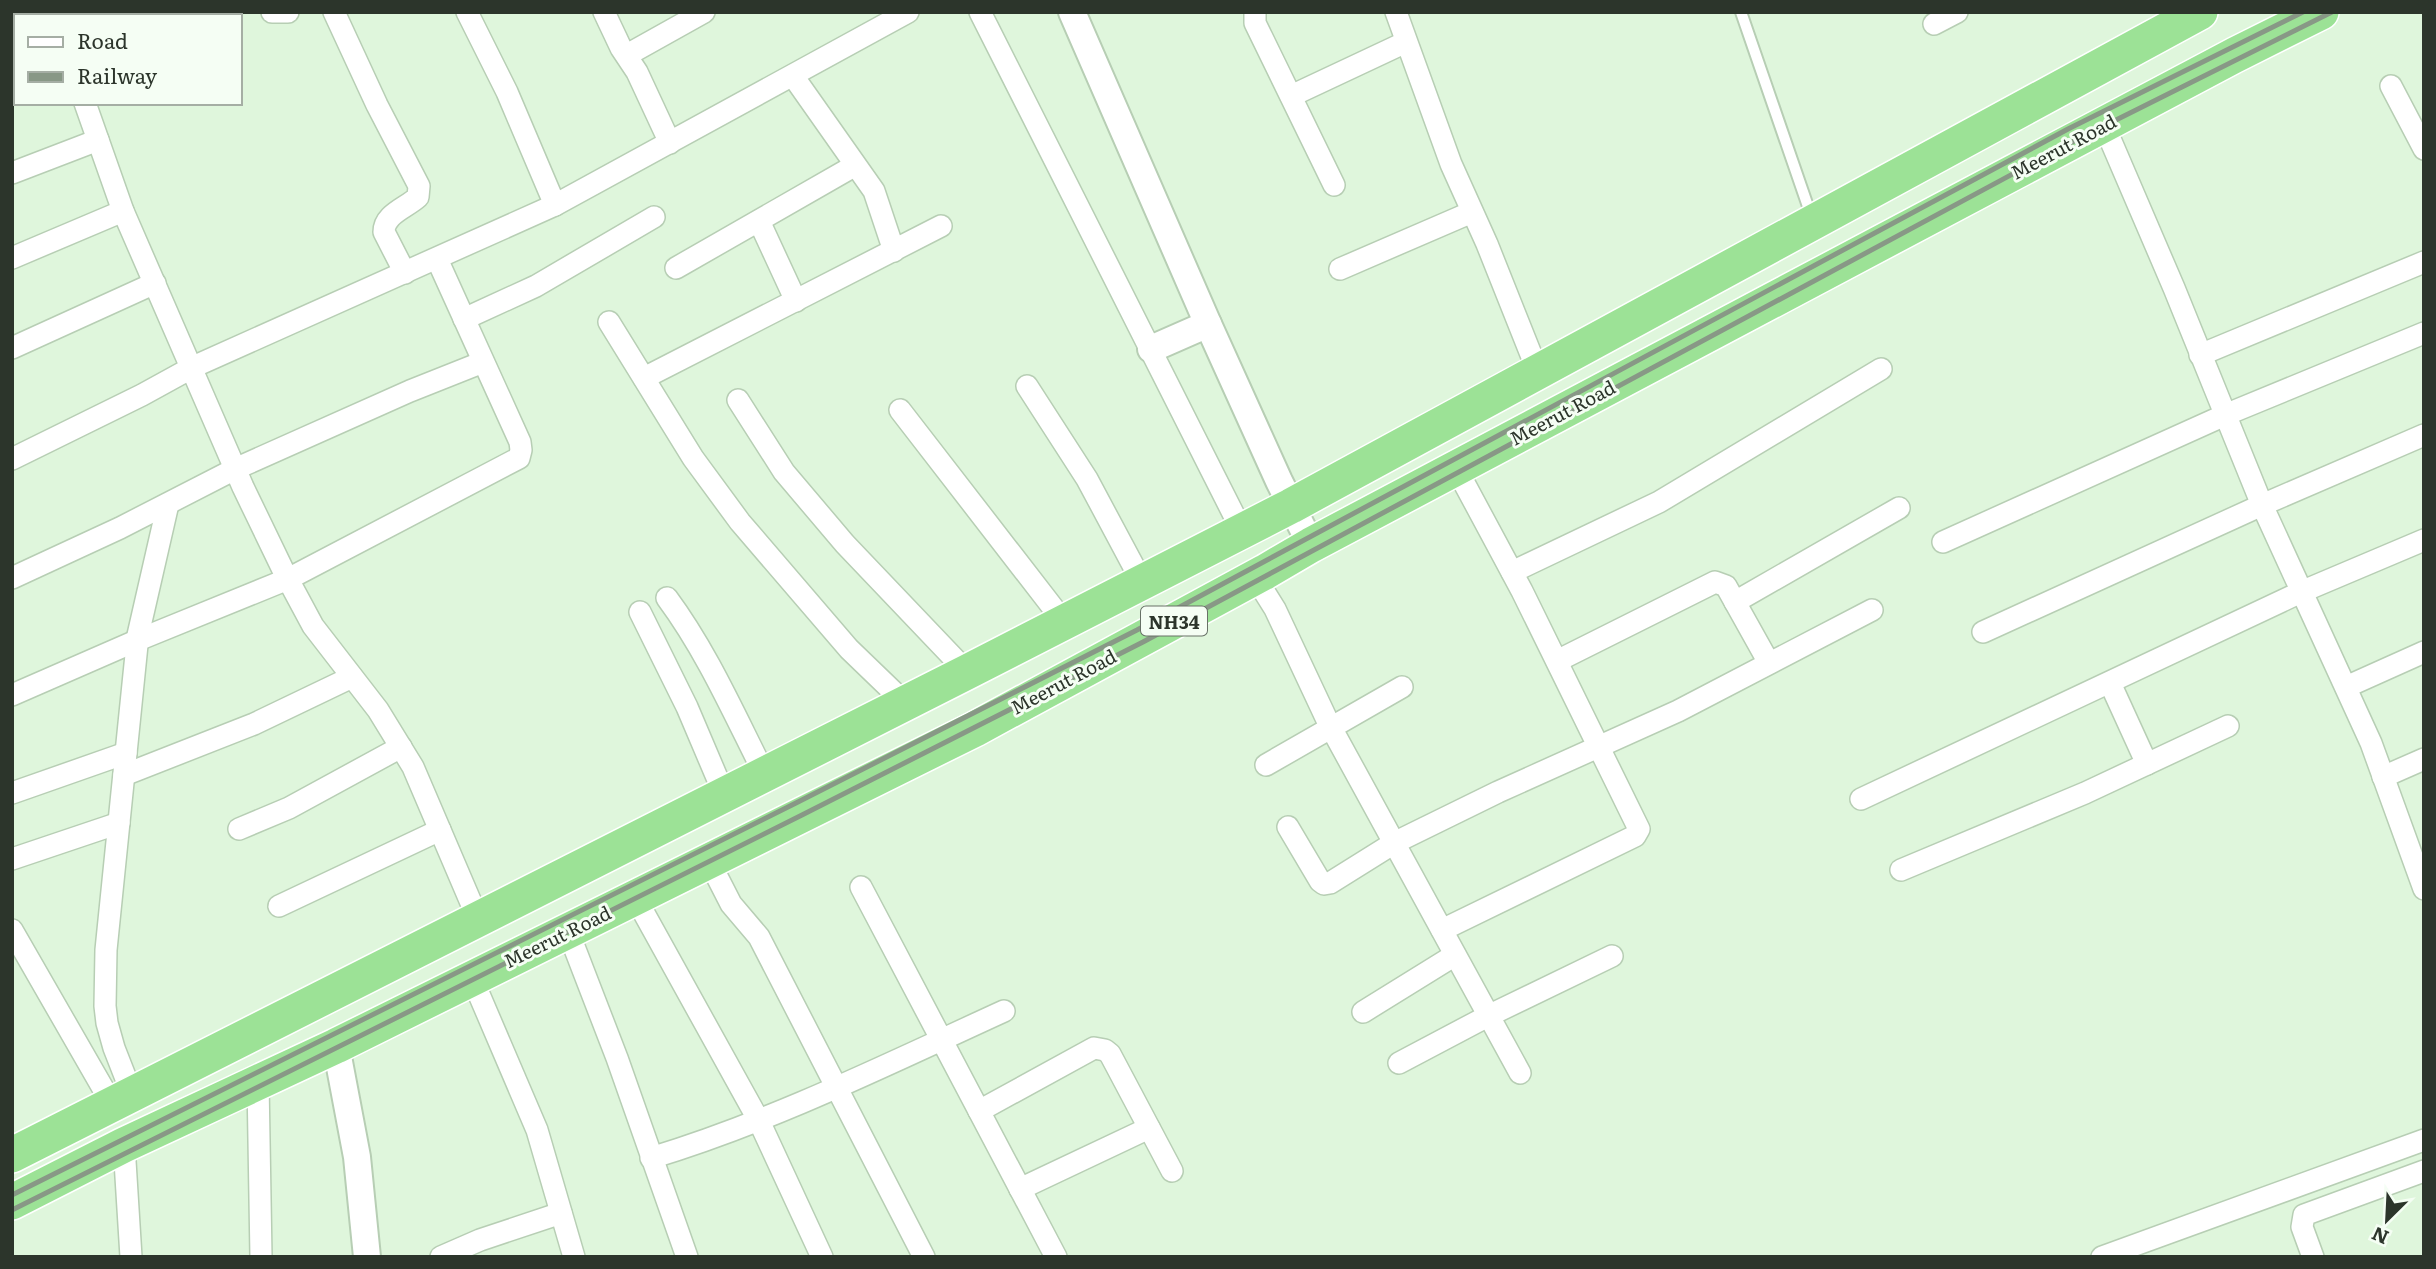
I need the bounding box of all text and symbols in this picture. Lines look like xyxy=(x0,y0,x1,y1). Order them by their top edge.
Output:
legend xyxy=(14,14,242,105)
text: Road xyxy=(77,24,128,55)
text: Railway xyxy=(77,59,158,90)
street label: Meerut Road xyxy=(2005,106,2121,186)
street label: Meerut Road xyxy=(1504,372,1620,452)
road number: NH34 xyxy=(1141,606,1207,636)
street label: Meerut Road xyxy=(1005,641,1121,721)
street label: Meerut Road xyxy=(499,898,616,974)
north arrow xyxy=(2352,1185,2422,1255)
text: N xyxy=(2367,1220,2393,1252)

